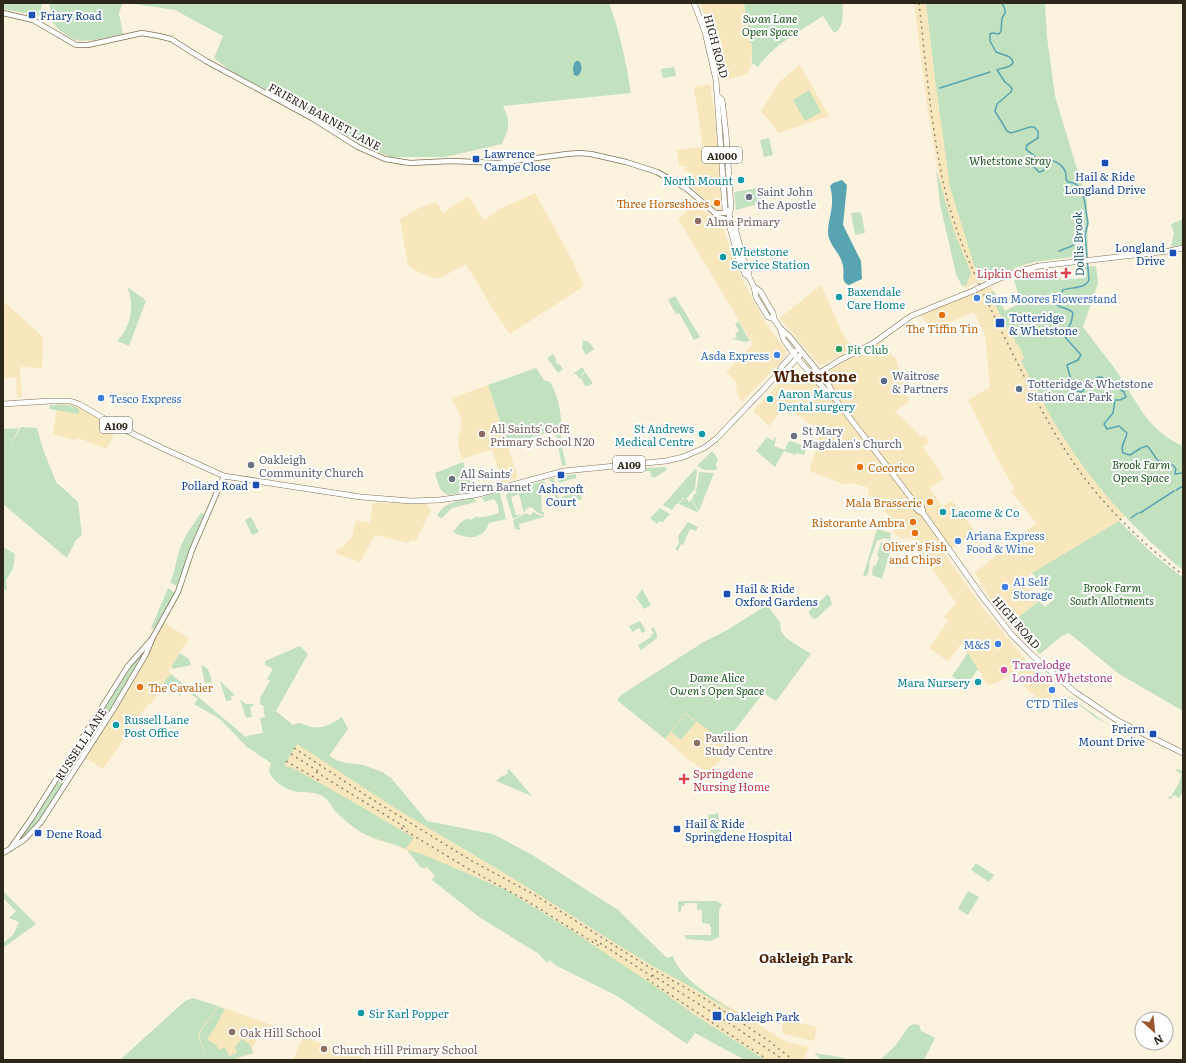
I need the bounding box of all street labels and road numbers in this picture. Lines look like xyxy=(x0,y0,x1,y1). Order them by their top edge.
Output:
street label: HIGH ROAD xyxy=(701,12,733,80)
street label: FRIERN BARNET LANE xyxy=(266,78,384,154)
road number: A1000 xyxy=(702,147,742,163)
road number: A109 xyxy=(100,417,132,433)
road number: A109 xyxy=(613,456,645,472)
street label: HIGH ROAD xyxy=(990,592,1044,652)
street label: RUSSELL LANE xyxy=(50,705,110,783)

